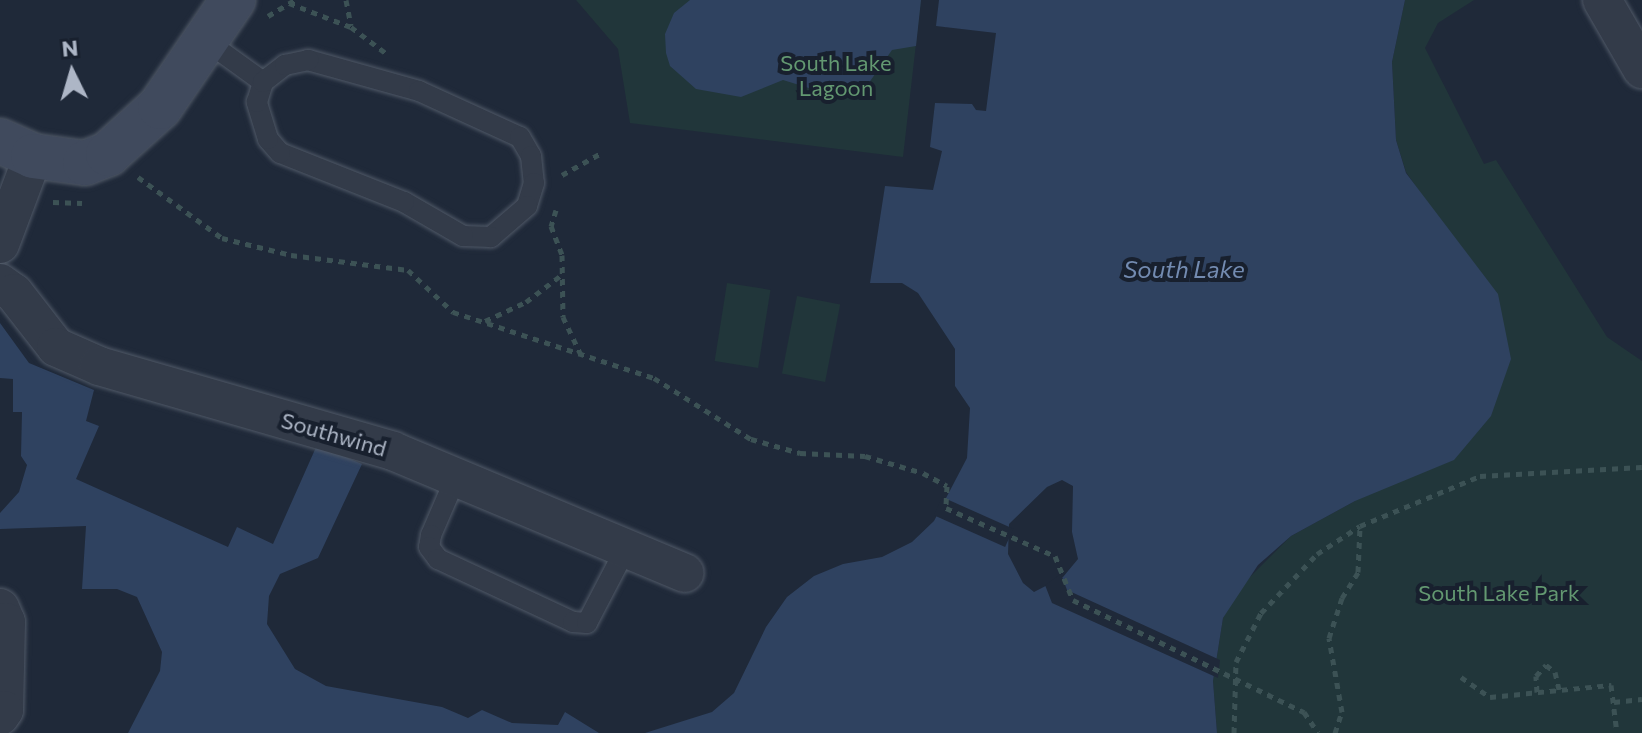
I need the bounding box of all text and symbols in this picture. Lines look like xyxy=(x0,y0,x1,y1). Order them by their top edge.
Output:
north arrow xyxy=(32,32,112,112)
text: N xyxy=(60,33,79,62)
park label: South Lake Lagoon xyxy=(780,49,892,100)
water label: South Lake xyxy=(1123,255,1245,283)
street label: Southwind xyxy=(278,406,390,462)
park label: South Lake Park xyxy=(1418,580,1580,606)

